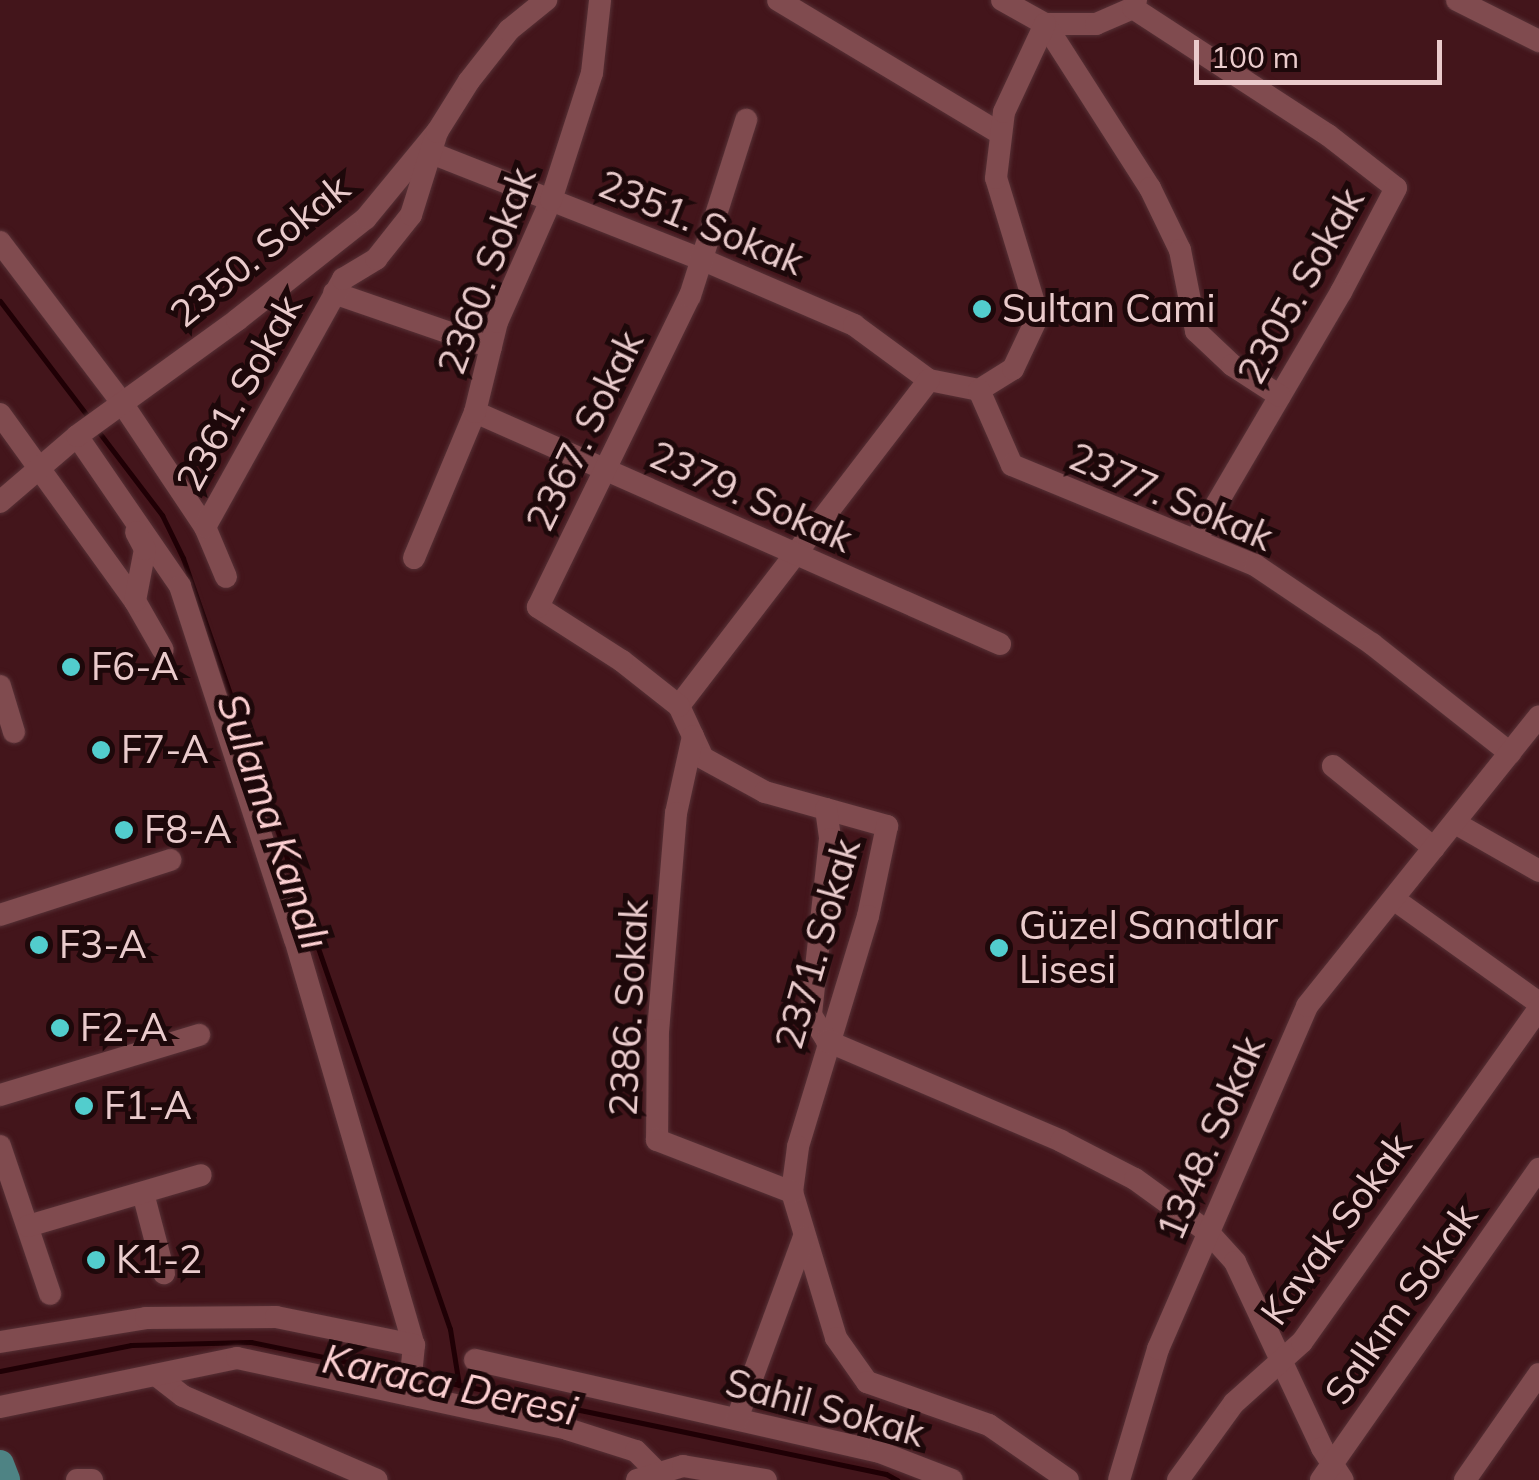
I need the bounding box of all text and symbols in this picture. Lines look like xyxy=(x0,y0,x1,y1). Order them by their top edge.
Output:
scale bar xyxy=(1199,20,1446,82)
text: 100 m xyxy=(1211,38,1299,76)
street label: 2360. Sokak xyxy=(428,161,546,381)
street label: 2351. Sokak xyxy=(592,161,810,285)
street label: 2350. Sokak xyxy=(161,165,359,337)
street label: 2305. Sokak xyxy=(1228,180,1374,392)
place label: Sultan Cami xyxy=(1002,286,1216,332)
street label: 2361. Sokak xyxy=(166,287,312,499)
marker: Sultan Cami xyxy=(971,298,993,320)
street label: 2367. Sokak xyxy=(517,324,653,538)
street label: 2379. Sokak xyxy=(643,432,859,562)
street label: 2377. Sokak xyxy=(1062,434,1280,560)
place label: F6-A xyxy=(91,644,179,690)
marker: F6-A xyxy=(60,656,82,678)
water label: Sulama Kanalı xyxy=(208,687,340,955)
place label: F7-A xyxy=(121,727,209,773)
marker: F7-A xyxy=(90,739,112,761)
place label: F8-A xyxy=(144,807,232,853)
marker: F8-A xyxy=(113,819,135,841)
street label: 2371. Sokak xyxy=(766,833,870,1055)
street label: 2386. Sokak xyxy=(601,899,657,1117)
place label: Güzel Sanatlar Lisesi xyxy=(1019,903,1278,992)
place label: F3-A xyxy=(59,922,147,968)
marker: F3-A xyxy=(28,934,50,956)
marker: Güzel Sanatlar Lisesi xyxy=(988,937,1010,959)
place label: F2-A xyxy=(80,1005,168,1051)
marker: F2-A xyxy=(49,1017,71,1039)
street label: 1348. Sokak xyxy=(1148,1029,1274,1247)
place label: F1-A xyxy=(104,1083,192,1129)
marker: F1-A xyxy=(73,1095,95,1117)
street label: Kavak Sokak xyxy=(1251,1124,1421,1334)
street label: Salkım Sokak xyxy=(1315,1195,1487,1413)
place label: K1-2 xyxy=(116,1237,202,1283)
marker: K1-2 xyxy=(85,1249,107,1271)
water label: Karaca Deresi xyxy=(318,1334,582,1434)
street label: Sahil Sokak xyxy=(721,1360,929,1456)

